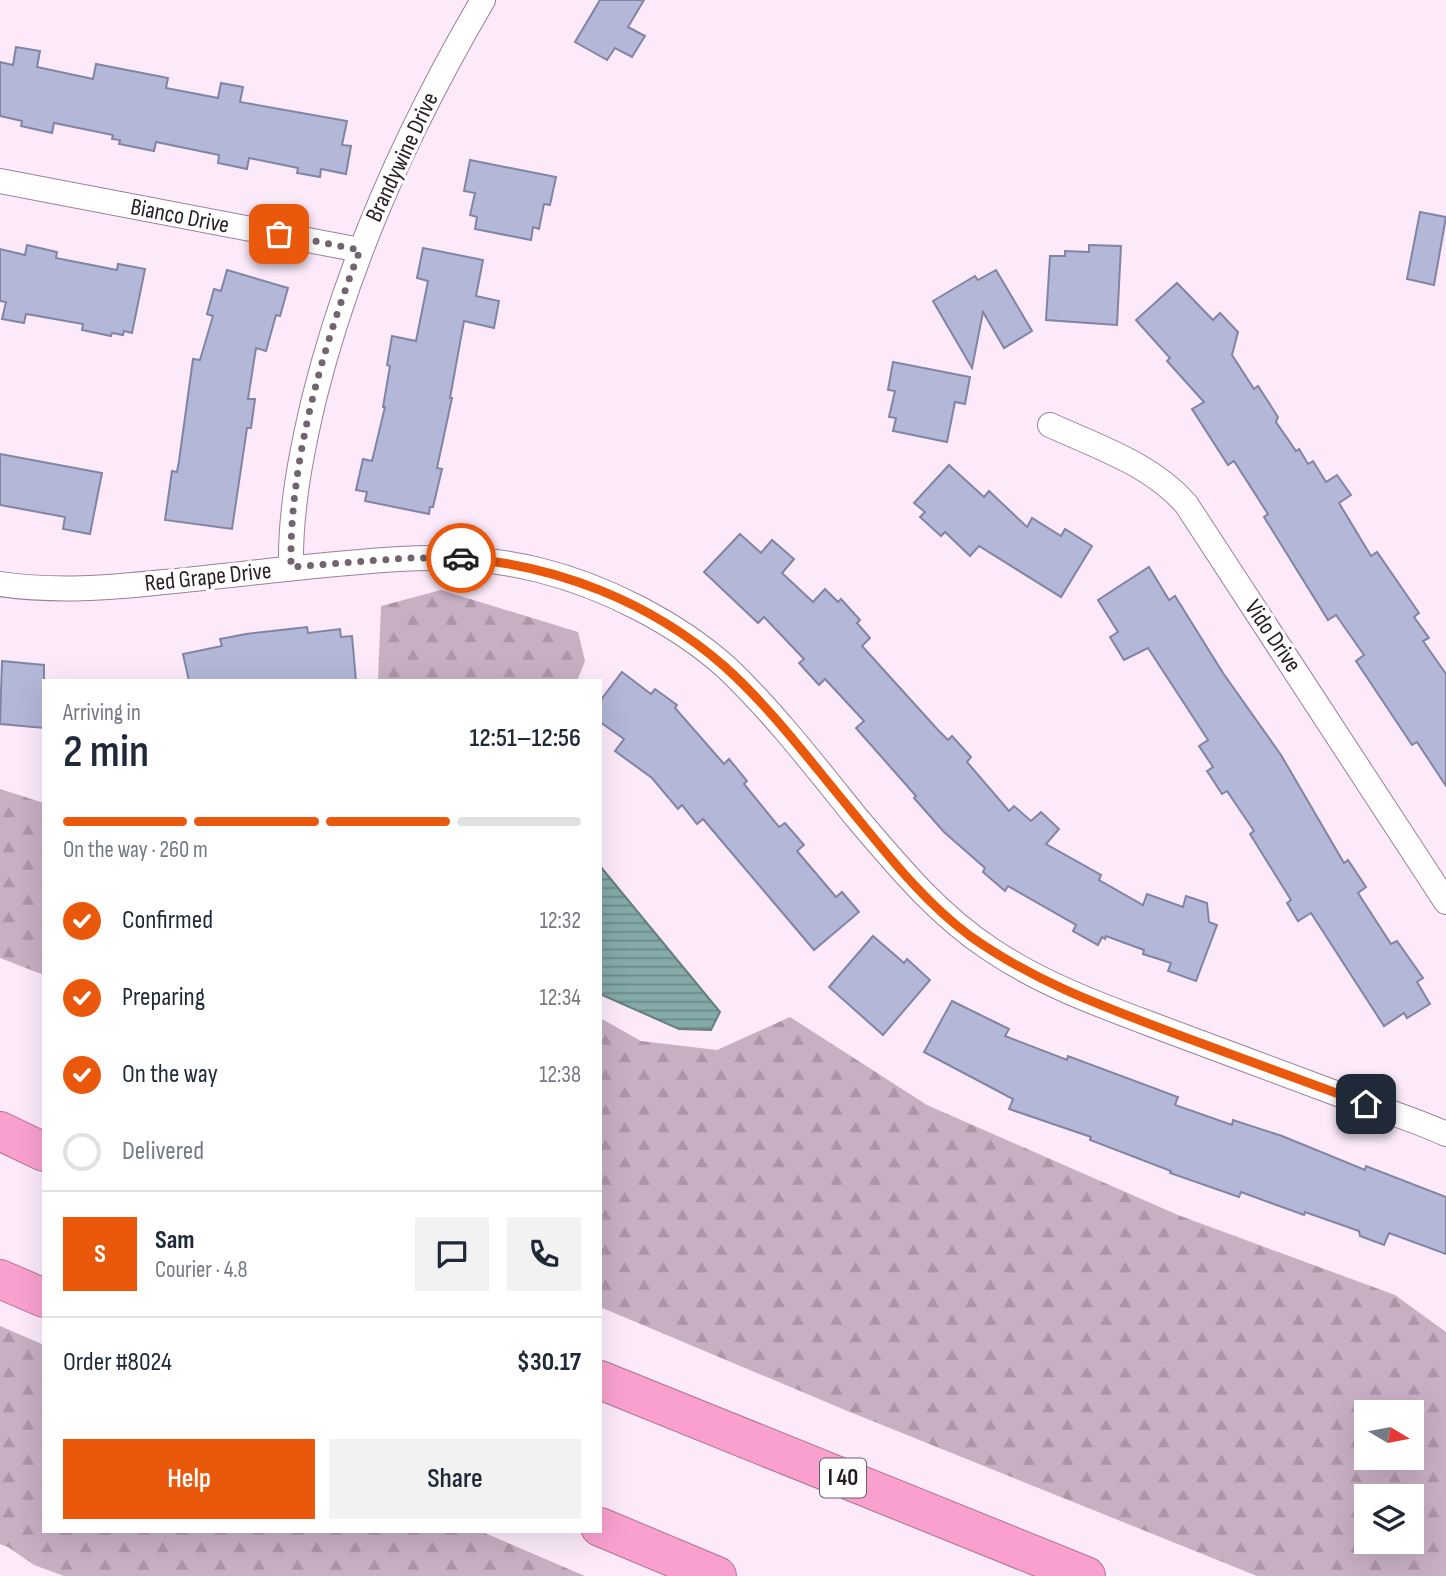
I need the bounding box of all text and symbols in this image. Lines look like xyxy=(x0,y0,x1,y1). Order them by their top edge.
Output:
street label: Brandywine Drive xyxy=(359,88,445,226)
street label: Bianco Drive xyxy=(128,192,232,240)
pin xyxy=(249,204,309,264)
icon: bag xyxy=(260,215,298,253)
courier xyxy=(426,523,496,593)
icon: car xyxy=(442,539,480,577)
street label: Red Grape Drive xyxy=(143,556,273,598)
street label: Vido Drive xyxy=(1238,594,1308,678)
text: Arriving in xyxy=(63,699,141,727)
text: 12:51–12:56 xyxy=(469,723,581,754)
text: 2 min xyxy=(63,725,149,780)
text: On the way · 260 m xyxy=(63,836,208,864)
icon: check xyxy=(63,902,101,940)
text: Confirmed xyxy=(122,905,213,936)
text: 12:32 xyxy=(540,907,581,935)
icon: check xyxy=(63,979,101,1017)
text: Preparing xyxy=(122,982,205,1013)
text: 12:34 xyxy=(540,984,581,1012)
icon: check xyxy=(63,1056,101,1094)
text: On the way xyxy=(122,1059,218,1090)
text: 12:38 xyxy=(539,1061,581,1089)
pin xyxy=(1336,1074,1396,1134)
icon: home xyxy=(1347,1085,1385,1123)
text: Delivered xyxy=(122,1136,204,1167)
button: chat xyxy=(415,1217,489,1291)
button: phone xyxy=(507,1217,581,1291)
text: Sam xyxy=(155,1225,195,1256)
text: S xyxy=(94,1239,106,1270)
text: Courier · 4.8 xyxy=(155,1256,248,1284)
text: Order #8024 xyxy=(63,1347,172,1378)
text: $30.17 xyxy=(517,1347,581,1378)
north arrow xyxy=(1354,1400,1424,1470)
map controls xyxy=(1354,1400,1424,1554)
button: Help xyxy=(63,1439,315,1519)
button: Share xyxy=(329,1439,581,1519)
road number: I 40 xyxy=(820,1458,866,1498)
button: layers xyxy=(1354,1484,1424,1554)

